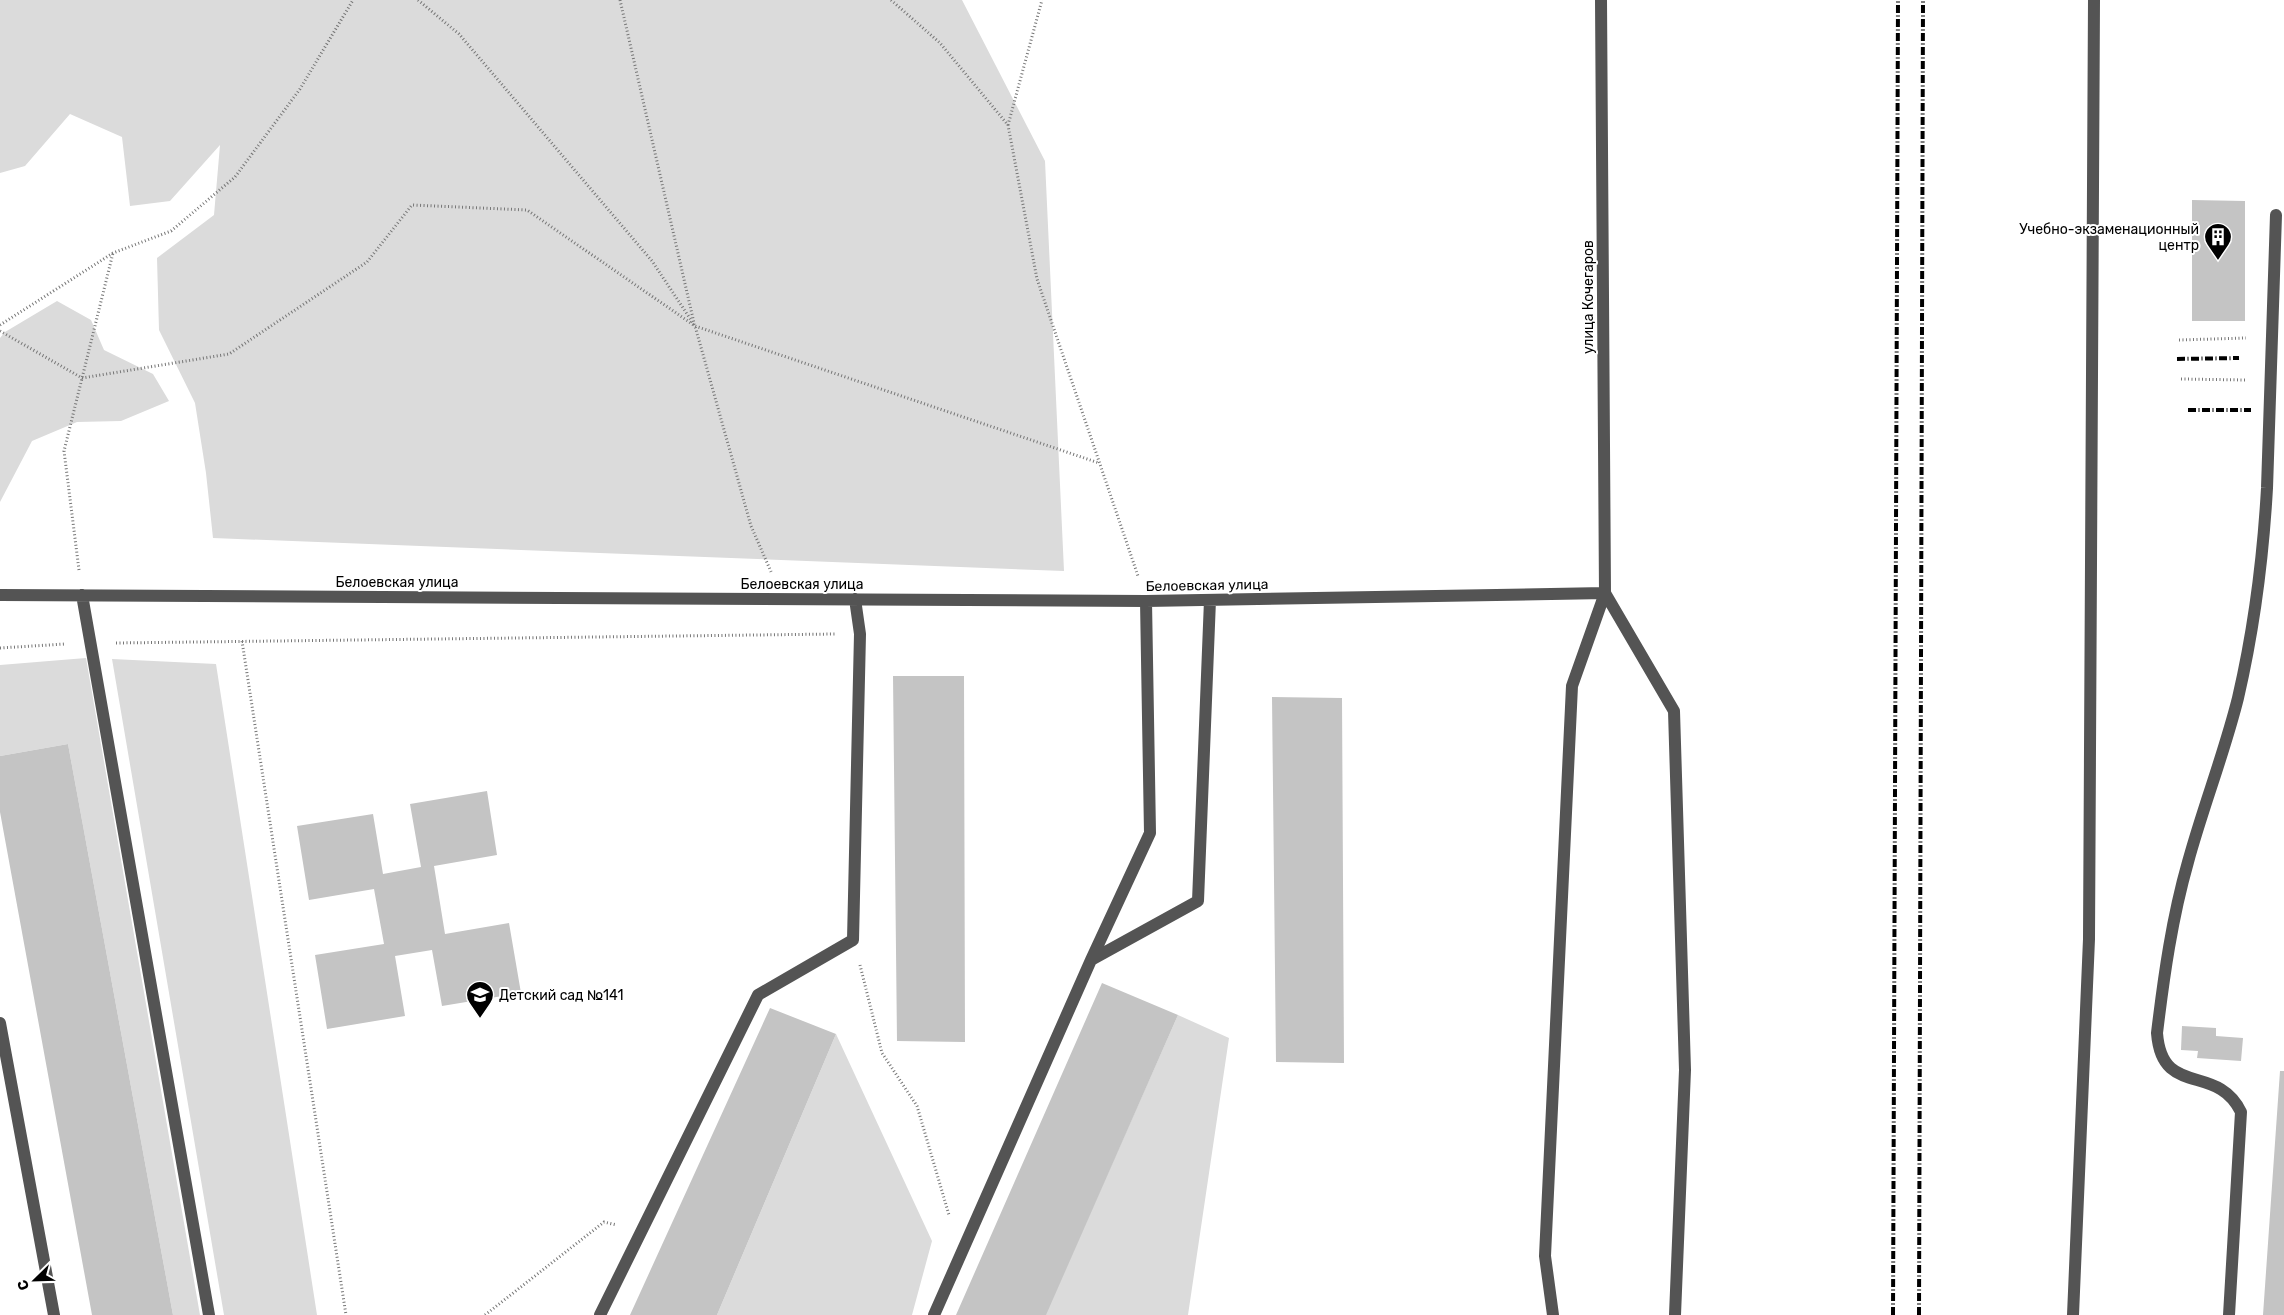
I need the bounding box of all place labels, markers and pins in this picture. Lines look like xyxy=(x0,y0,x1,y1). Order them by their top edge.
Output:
place label: Учебно-экзаменационный центр xyxy=(2019,221,2199,254)
building icon: Учебно-экзаменационный центр xyxy=(2203,222,2233,261)
school or university icon: Детский сад №141 xyxy=(465,980,495,1019)
place label: Детский сад №141 xyxy=(499,987,624,1004)

